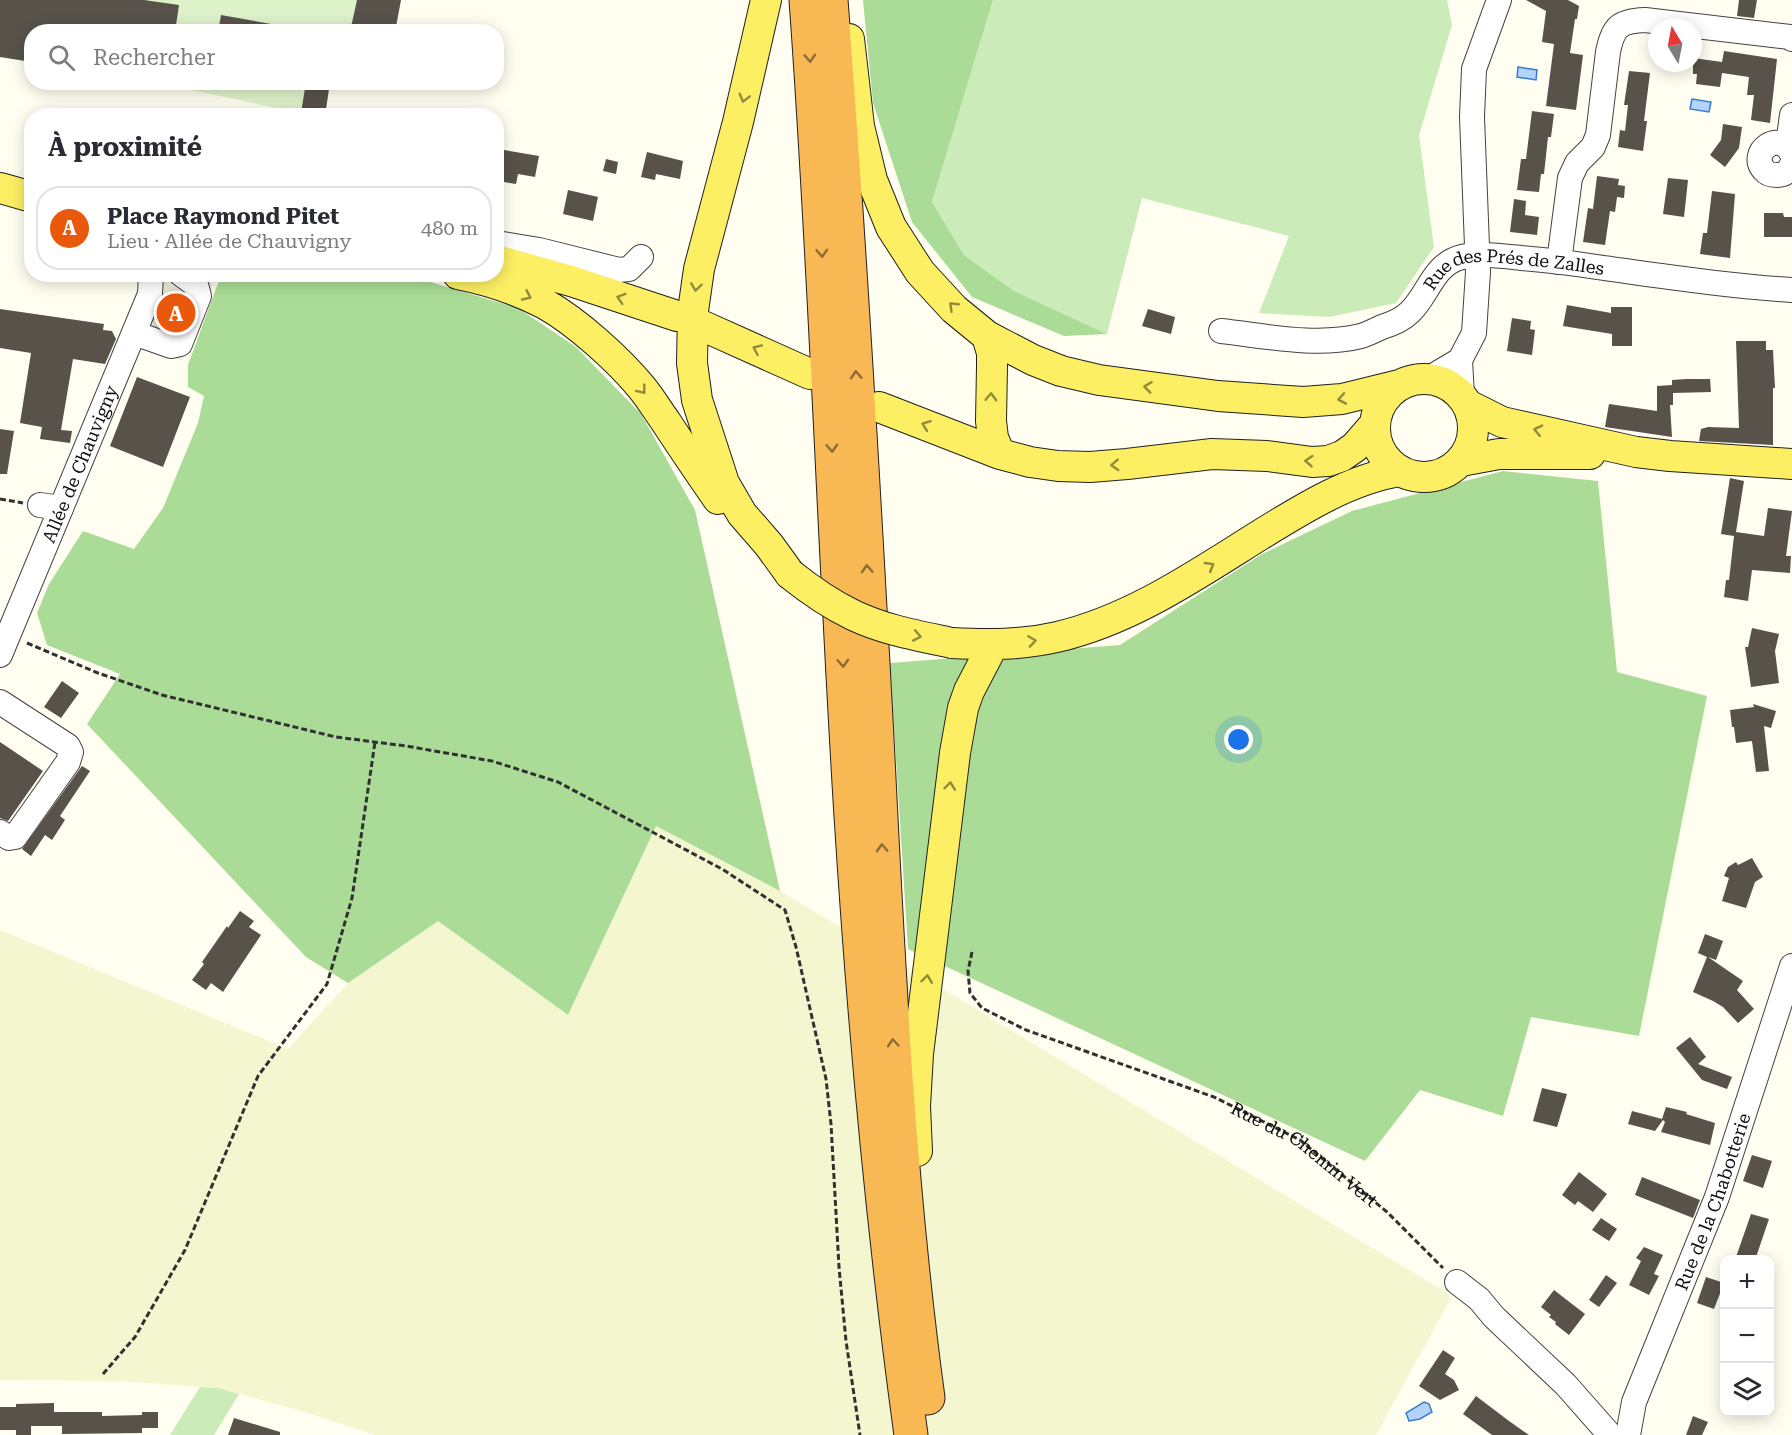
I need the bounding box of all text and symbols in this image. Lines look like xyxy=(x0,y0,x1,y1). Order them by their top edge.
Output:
north arrow xyxy=(1648,18,1702,72)
search box xyxy=(24,24,504,90)
icon: search xyxy=(45,41,78,74)
text: Rechercher xyxy=(93,45,215,70)
one-way arrow xyxy=(803,54,816,63)
one-way arrow xyxy=(738,93,751,103)
text: À proximité xyxy=(48,132,202,162)
text: Place Raymond Pitet xyxy=(107,204,339,229)
text: A xyxy=(62,216,77,240)
text: 480 m xyxy=(421,216,478,240)
text: Lieu · Allée de Chauvigny xyxy=(107,229,351,253)
street label: Rue des Prés de Zalles xyxy=(1419,244,1606,294)
one-way arrow xyxy=(816,248,829,257)
one-way arrow xyxy=(691,282,703,292)
one-way arrow xyxy=(521,288,532,300)
pin: A xyxy=(156,290,195,336)
one-way arrow xyxy=(616,292,627,305)
one-way arrow xyxy=(949,303,960,314)
one-way arrow xyxy=(752,344,763,356)
one-way arrow xyxy=(850,370,863,379)
street label: Allée de Chauvigny xyxy=(37,382,122,546)
one-way arrow xyxy=(1144,382,1153,394)
one-way arrow xyxy=(635,383,646,394)
one-way arrow xyxy=(1338,392,1347,404)
one-way arrow xyxy=(985,393,998,402)
one-way arrow xyxy=(922,420,932,433)
one-way arrow xyxy=(1533,424,1543,437)
one-way arrow xyxy=(826,443,839,452)
one-way arrow xyxy=(1304,455,1313,468)
one-way arrow xyxy=(1110,459,1119,472)
one-way arrow xyxy=(1204,562,1214,573)
one-way arrow xyxy=(861,565,874,574)
one-way arrow xyxy=(911,629,921,642)
one-way arrow xyxy=(1027,636,1036,648)
one-way arrow xyxy=(836,659,849,668)
your location xyxy=(1224,725,1253,754)
one-way arrow xyxy=(944,781,956,790)
one-way arrow xyxy=(876,844,889,853)
one-way arrow xyxy=(920,975,933,984)
one-way arrow xyxy=(887,1038,900,1047)
street label: Rue du Chemin Vert xyxy=(1228,1097,1383,1211)
street label: Rue de la Chabotterie xyxy=(1670,1110,1754,1293)
map controls xyxy=(1720,1255,1774,1417)
button: + xyxy=(1720,1255,1774,1309)
button: − xyxy=(1720,1309,1774,1363)
button: layers xyxy=(1720,1363,1774,1417)

